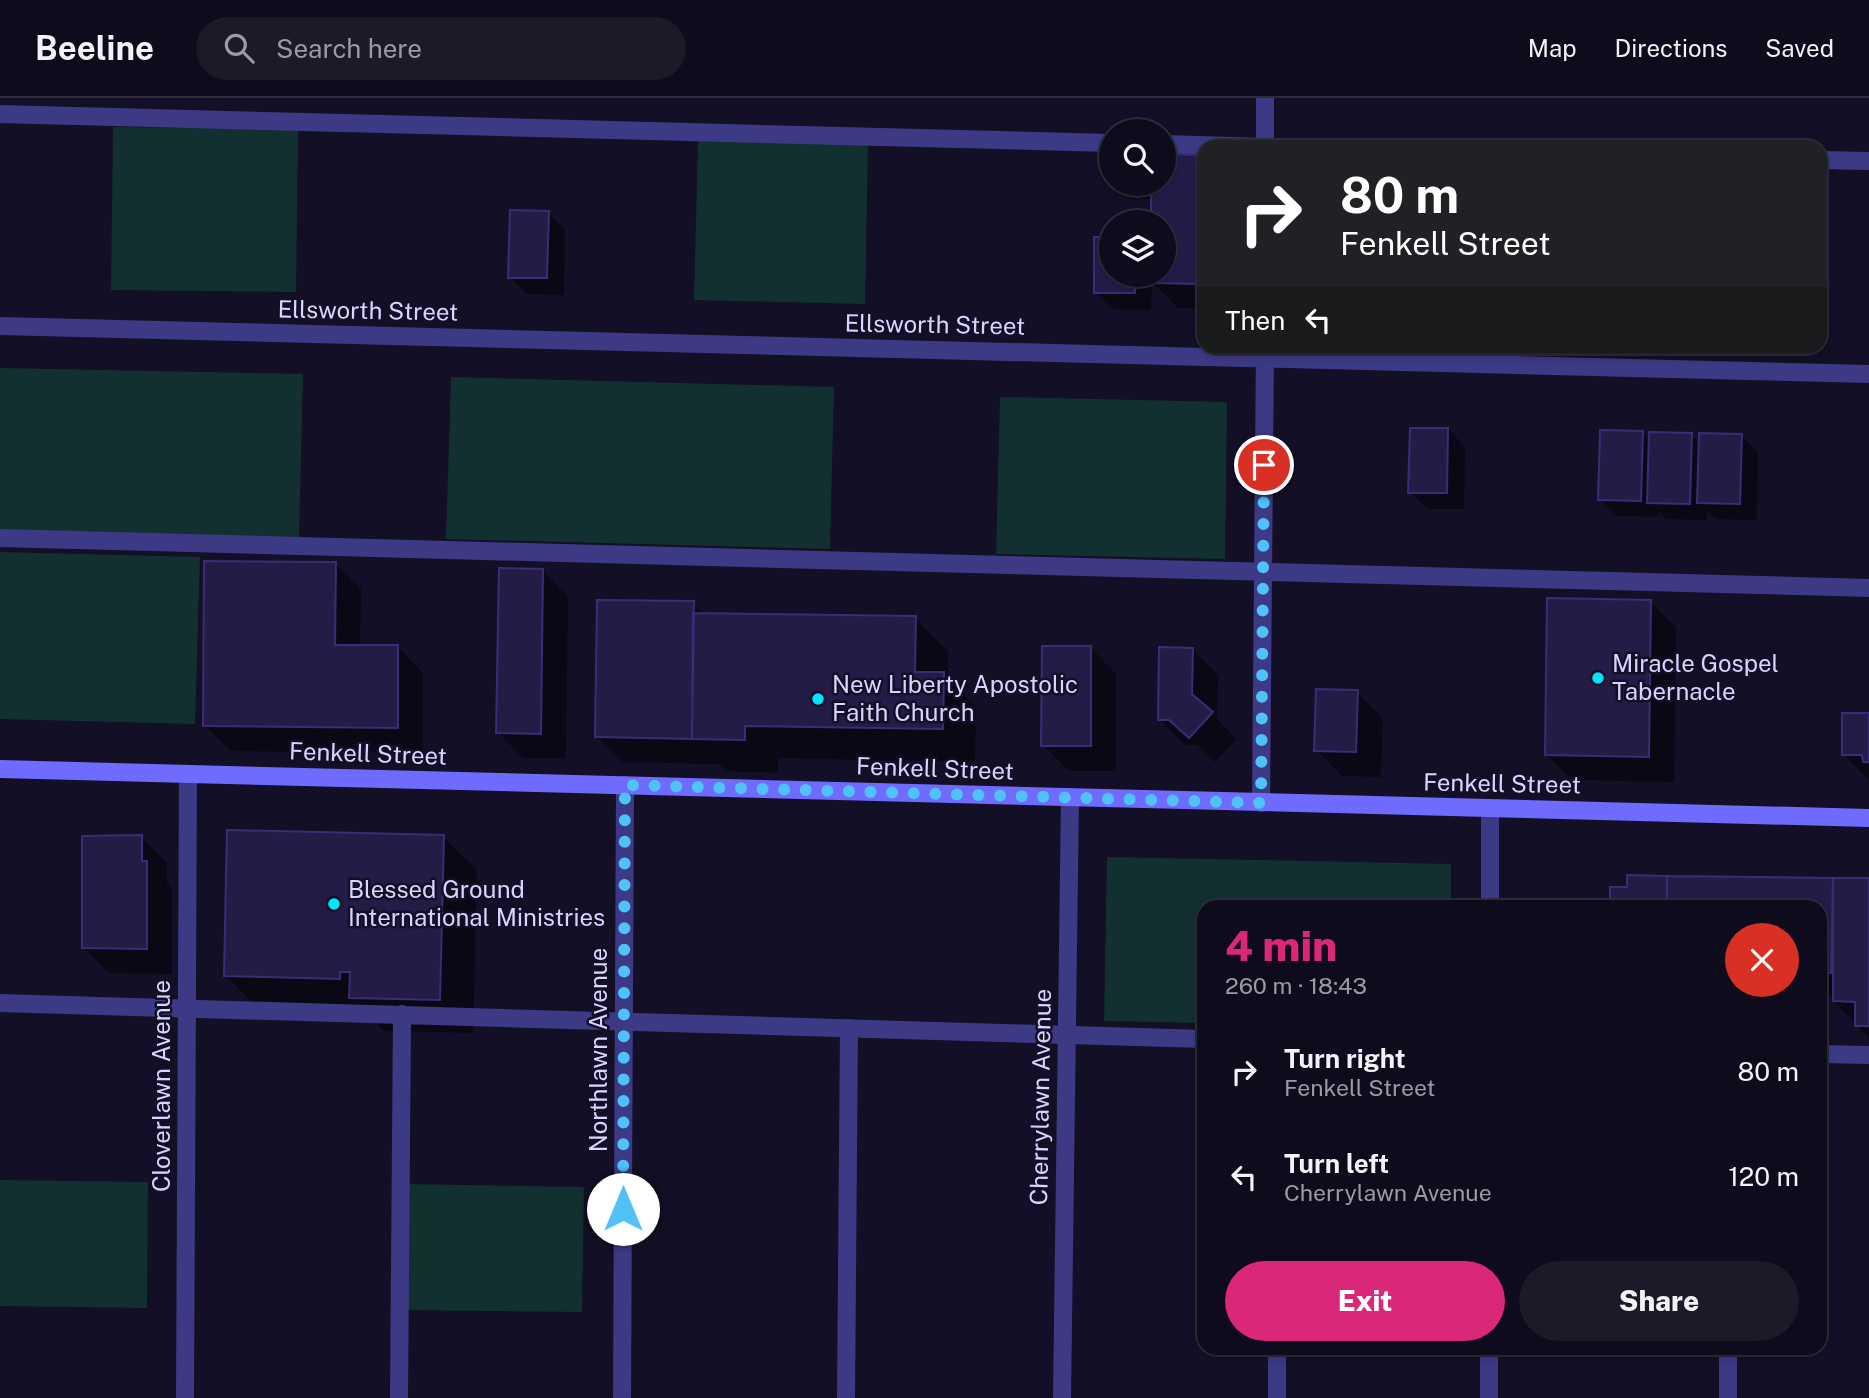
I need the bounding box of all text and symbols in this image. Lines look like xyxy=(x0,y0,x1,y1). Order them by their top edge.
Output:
search box xyxy=(196,17,686,80)
text: Beeline xyxy=(35,29,154,67)
icon: search xyxy=(220,29,258,67)
text: Search here xyxy=(276,33,422,64)
text: Map xyxy=(1528,34,1577,62)
text: Directions xyxy=(1615,34,1727,62)
text: Saved xyxy=(1765,34,1834,62)
map controls xyxy=(1099,119,1176,287)
button: search xyxy=(1099,119,1176,196)
text: 80 m xyxy=(1340,166,1459,224)
icon: right xyxy=(1225,168,1316,259)
button: layers xyxy=(1099,210,1176,287)
text: Fenkell Street xyxy=(1340,225,1551,262)
street label: Ellsworth Street xyxy=(277,294,459,326)
icon: left xyxy=(1299,301,1337,339)
text: Then xyxy=(1225,305,1285,336)
street label: Ellsworth Street xyxy=(844,308,1026,340)
pin xyxy=(1234,435,1294,495)
icon: arrive xyxy=(1245,446,1283,484)
place label: Miracle Gospel Tabernacle xyxy=(1612,649,1779,705)
place label: New Liberty Apostolic Faith Church xyxy=(832,670,1078,726)
marker: Miracle Gospel Tabernacle xyxy=(1590,670,1606,686)
marker: New Liberty Apostolic Faith Church xyxy=(810,691,826,707)
street label: Fenkell Street xyxy=(289,736,447,770)
street label: Fenkell Street xyxy=(856,751,1014,785)
street label: Fenkell Street xyxy=(1423,768,1581,798)
place label: Blessed Ground International Ministries xyxy=(348,875,605,931)
marker: Blessed Ground International Ministries xyxy=(326,896,342,912)
text: 4 min xyxy=(1225,921,1337,970)
button: close xyxy=(1725,923,1799,997)
street label: Northlawn Avenue xyxy=(584,948,612,1152)
text: 260 m · 18:43 xyxy=(1225,972,1367,999)
street label: Cloverlawn Avenue xyxy=(147,980,175,1192)
street label: Cherrylawn Avenue xyxy=(1024,988,1056,1206)
text: Turn right xyxy=(1284,1043,1406,1074)
icon: right xyxy=(1225,1053,1263,1091)
text: 80 m xyxy=(1738,1056,1799,1087)
text: Fenkell Street xyxy=(1284,1074,1435,1101)
text: Turn left xyxy=(1284,1148,1389,1179)
icon: left xyxy=(1225,1158,1263,1196)
text: 120 m xyxy=(1728,1161,1799,1192)
position arrow xyxy=(586,1172,660,1246)
text: Cherrylawn Avenue xyxy=(1284,1179,1492,1206)
button: Exit xyxy=(1225,1261,1505,1341)
button: Share xyxy=(1519,1261,1799,1341)

